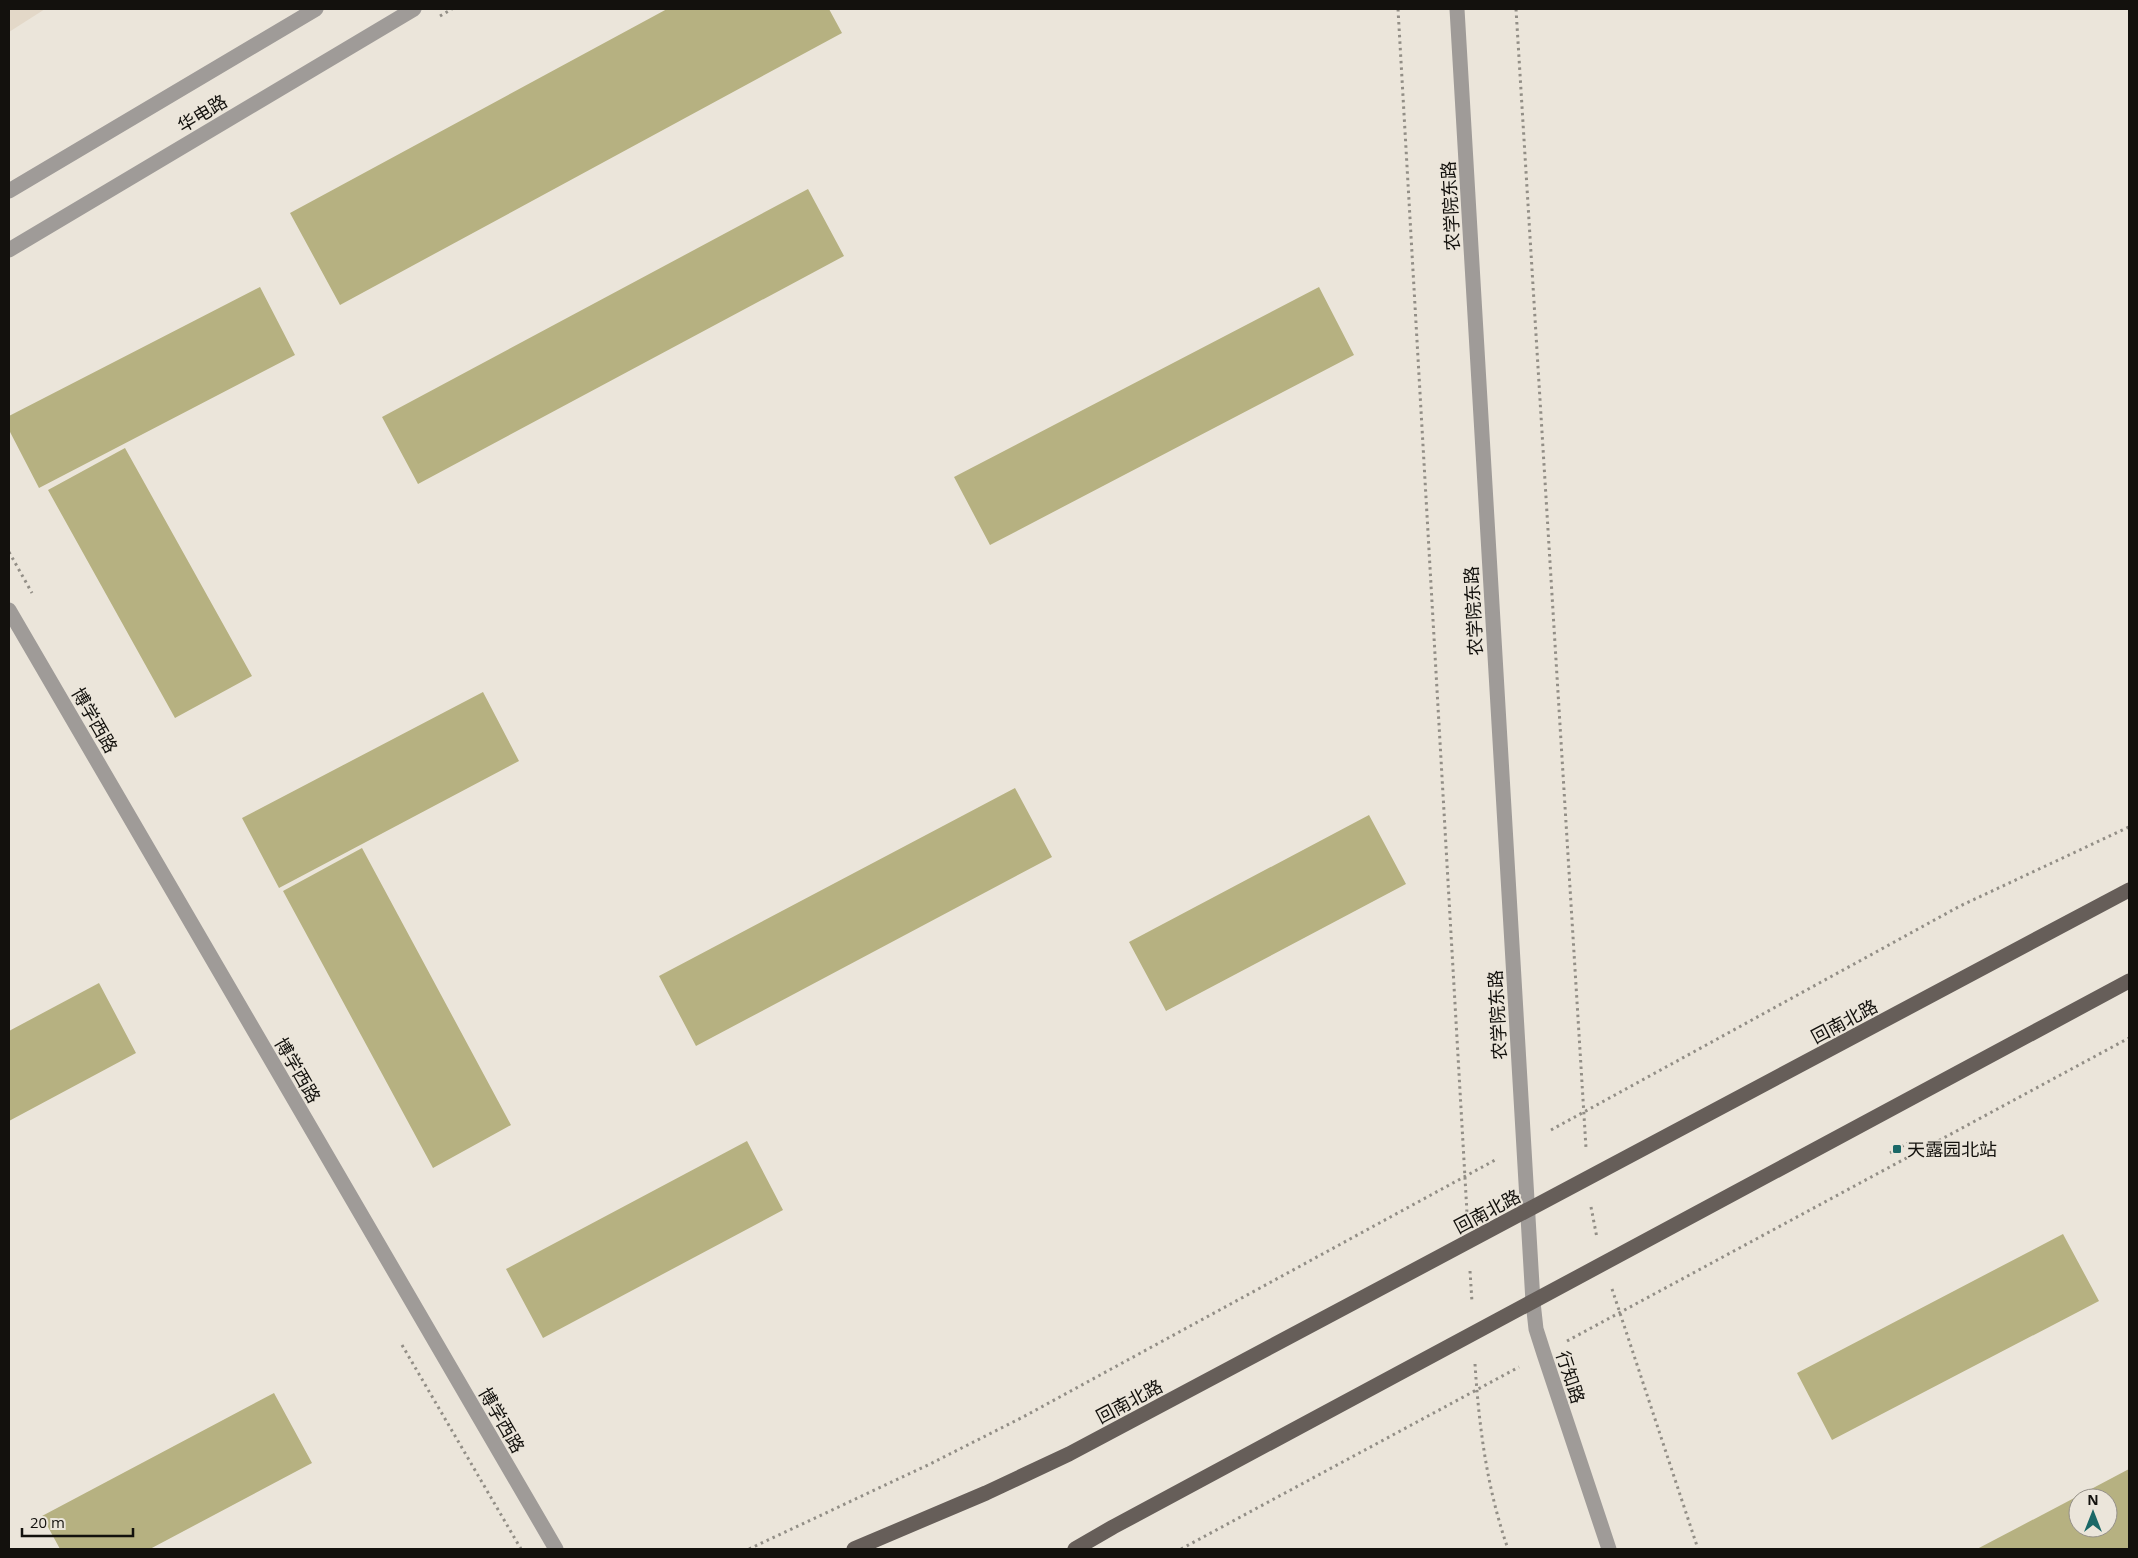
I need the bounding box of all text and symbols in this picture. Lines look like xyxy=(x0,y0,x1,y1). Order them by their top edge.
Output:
street label: 华电路 xyxy=(173,89,231,137)
street label: 农学院东路 xyxy=(1436,160,1464,252)
street label: 农学院东路 xyxy=(1459,565,1487,657)
street label: 博学西路 xyxy=(67,683,123,757)
street label: 农学院东路 xyxy=(1483,969,1511,1061)
street label: 回南北路 xyxy=(1807,994,1881,1048)
street label: 博学西路 xyxy=(270,1033,326,1107)
place label: 天露园北站 xyxy=(1907,1137,1997,1161)
marker: 天露园北站 xyxy=(1891,1143,1903,1155)
street label: 回南北路 xyxy=(1450,1184,1524,1238)
street label: 行知路 xyxy=(1551,1348,1591,1406)
street label: 回南北路 xyxy=(1092,1374,1166,1428)
street label: 博学西路 xyxy=(474,1383,530,1457)
north arrow xyxy=(2068,1488,2118,1538)
text: N xyxy=(2087,1490,2099,1509)
scale bar xyxy=(22,1506,134,1538)
text: 20 m xyxy=(30,1512,65,1532)

